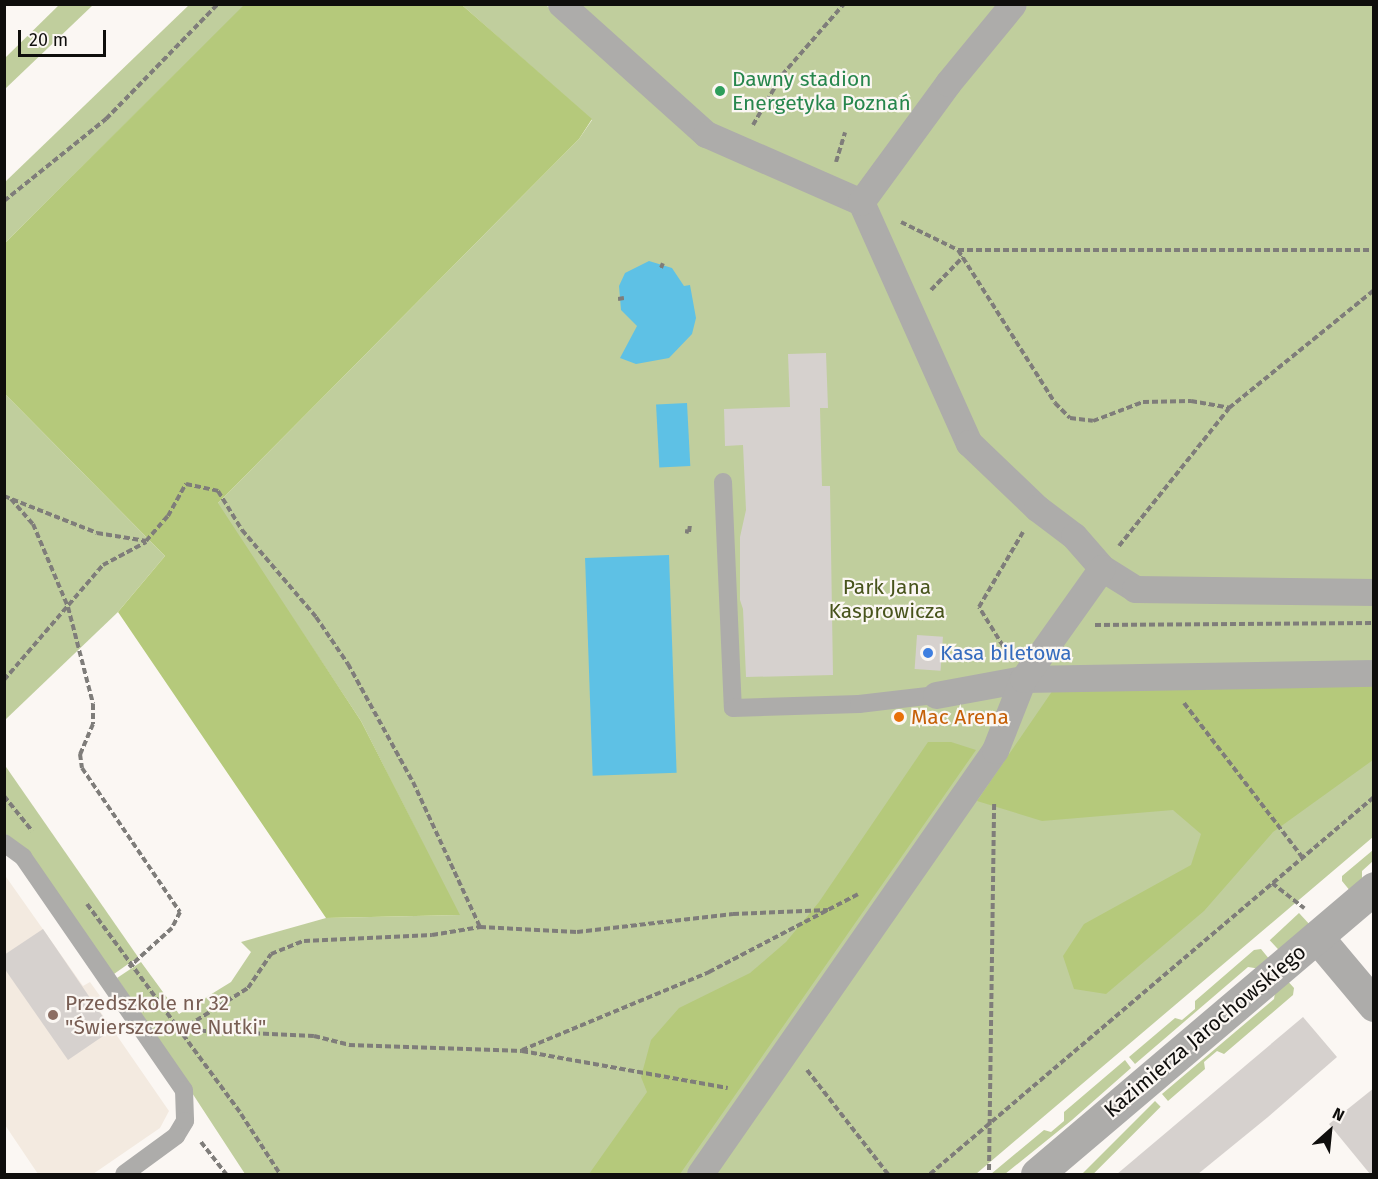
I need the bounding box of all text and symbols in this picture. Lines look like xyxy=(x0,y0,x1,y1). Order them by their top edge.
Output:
scale bar xyxy=(21,18,110,56)
text: 20 m xyxy=(29,29,68,51)
place label: Dawny stadion Energetyka Poznań xyxy=(732,66,911,116)
marker: Dawny stadion Energetyka Poznań xyxy=(713,84,727,98)
park label: Park Jana Kasprowicza xyxy=(829,574,945,624)
place label: Kasa biletowa xyxy=(940,640,1072,666)
marker: Kasa biletowa xyxy=(921,646,935,660)
place label: Mac Arena xyxy=(911,704,1009,730)
marker: Mac Arena xyxy=(892,710,906,724)
street label: Kazimierza Jarochowskiego xyxy=(1099,939,1311,1123)
place label: Przedszkole nr 32 "Świerszczowe Nutki" xyxy=(65,990,266,1040)
marker: Przedszkole nr 32 "Świerszczowe Nutki" xyxy=(46,1008,60,1022)
north arrow xyxy=(1300,1101,1360,1161)
text: N xyxy=(1329,1104,1347,1125)

